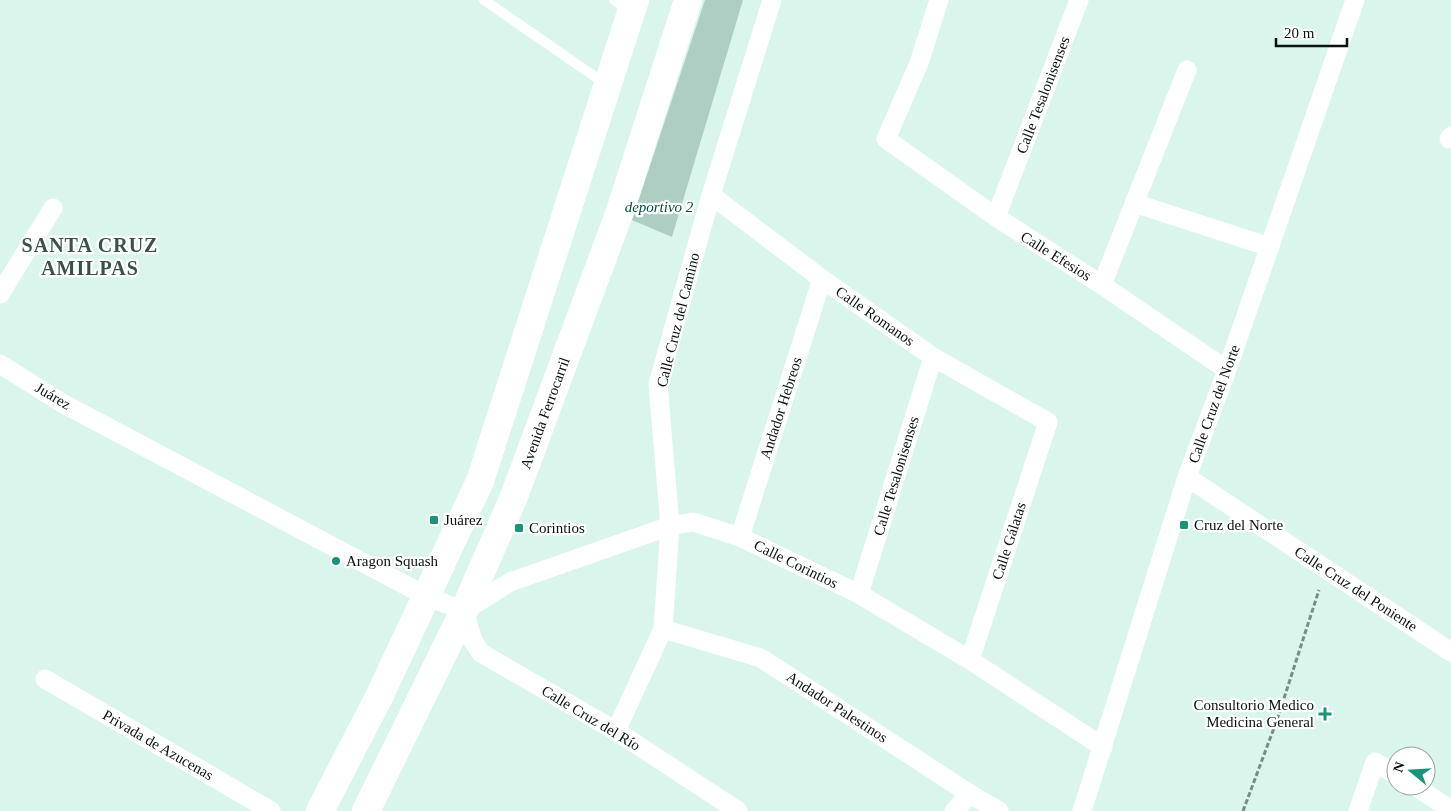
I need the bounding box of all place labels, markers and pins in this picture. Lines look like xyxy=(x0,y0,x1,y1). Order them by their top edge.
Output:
place label: Juárez xyxy=(444,512,483,528)
marker: Juárez xyxy=(428,514,440,526)
place label: Cruz del Norte xyxy=(1194,517,1283,533)
marker: Cruz del Norte xyxy=(1178,519,1190,531)
place label: Corintios xyxy=(529,520,585,536)
marker: Corintios xyxy=(513,522,525,534)
place label: Aragon Squash xyxy=(346,553,439,569)
marker: Aragon Squash xyxy=(330,555,342,567)
place label: Consultorio Medico Medicina General xyxy=(1194,697,1314,730)
marker: Consultorio Medico Medicina General xyxy=(1318,707,1332,721)

